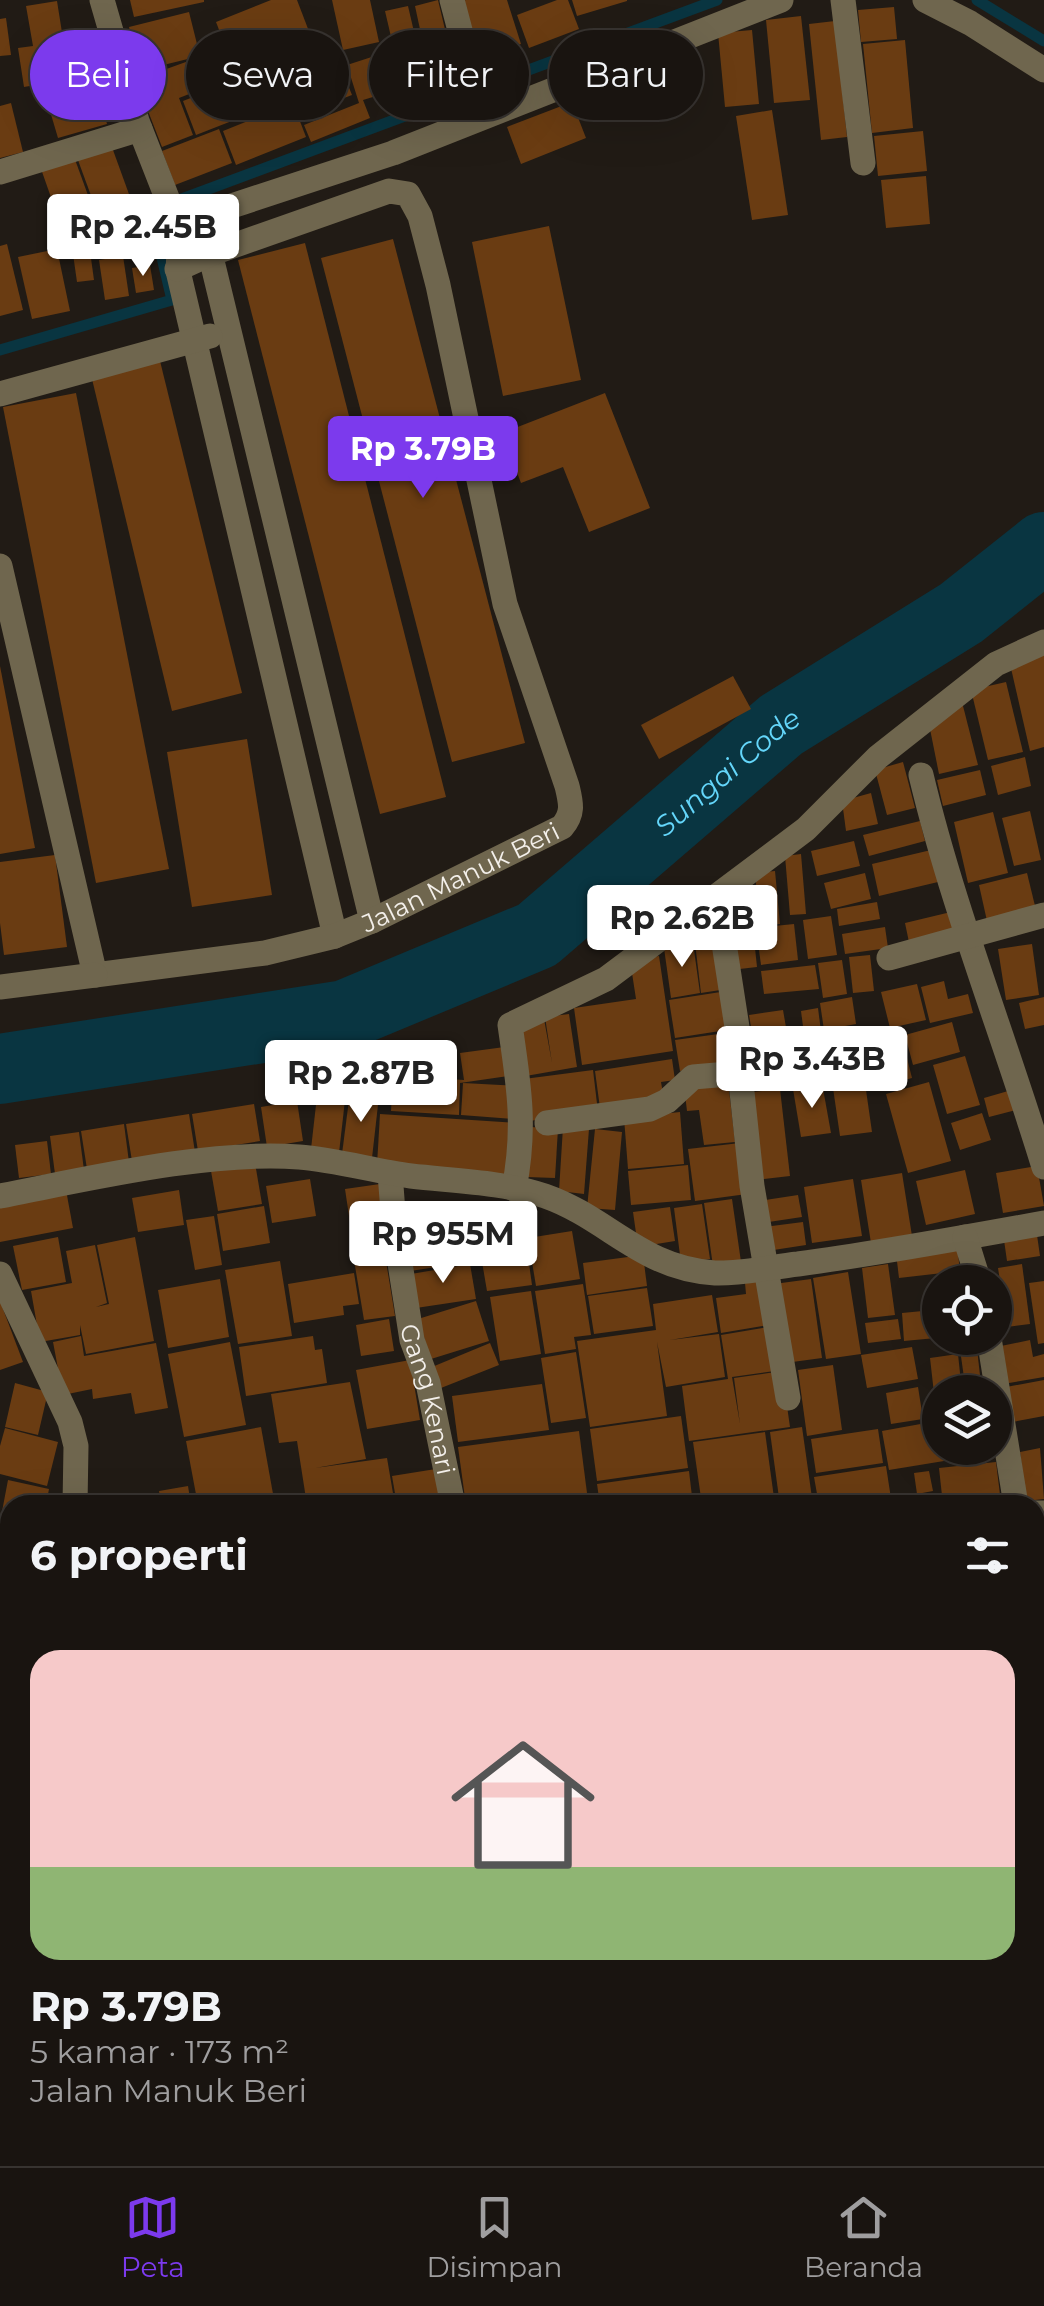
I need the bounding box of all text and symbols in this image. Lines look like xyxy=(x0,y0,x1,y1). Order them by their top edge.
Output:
chip: Beli xyxy=(30,30,166,120)
chip: Sewa xyxy=(186,30,349,120)
chip: Filter xyxy=(369,30,529,120)
chip: Baru xyxy=(549,30,703,120)
pin: Rp 2.45B xyxy=(40,194,246,279)
text: Rp 2.45B xyxy=(69,207,217,246)
pin: Rp 3.79B xyxy=(320,416,526,501)
text: Rp 3.79B xyxy=(350,429,496,468)
water label: Sungai Code xyxy=(647,700,806,843)
street label: Jalan Manuk Beri xyxy=(357,816,564,939)
pin: Rp 2.62B xyxy=(579,885,785,970)
text: Rp 2.62B xyxy=(609,898,755,937)
pin: Rp 3.43B xyxy=(709,1026,915,1111)
text: Rp 3.43B xyxy=(738,1039,886,1078)
pin: Rp 2.87B xyxy=(258,1040,464,1125)
text: Rp 2.87B xyxy=(287,1053,435,1092)
pin: Rp 955M xyxy=(351,1201,535,1286)
text: Rp 955M xyxy=(371,1214,515,1253)
map controls xyxy=(922,1265,1012,1465)
button: locate xyxy=(922,1265,1012,1355)
street label: Gang Kenari xyxy=(395,1322,461,1477)
button: layers xyxy=(922,1375,1012,1465)
icon: filters xyxy=(960,1528,1015,1583)
text: 6 properti xyxy=(30,1529,248,1581)
icon: home xyxy=(433,1715,613,1895)
text: Rp 3.79B xyxy=(30,1980,222,2032)
text: 5 kamar · 173 m² xyxy=(30,2032,289,2071)
text: Jalan Manuk Beri xyxy=(30,2071,307,2110)
tab: Peta xyxy=(121,2190,185,2284)
tab: Disimpan xyxy=(426,2190,562,2284)
tab: Beranda xyxy=(804,2190,923,2284)

